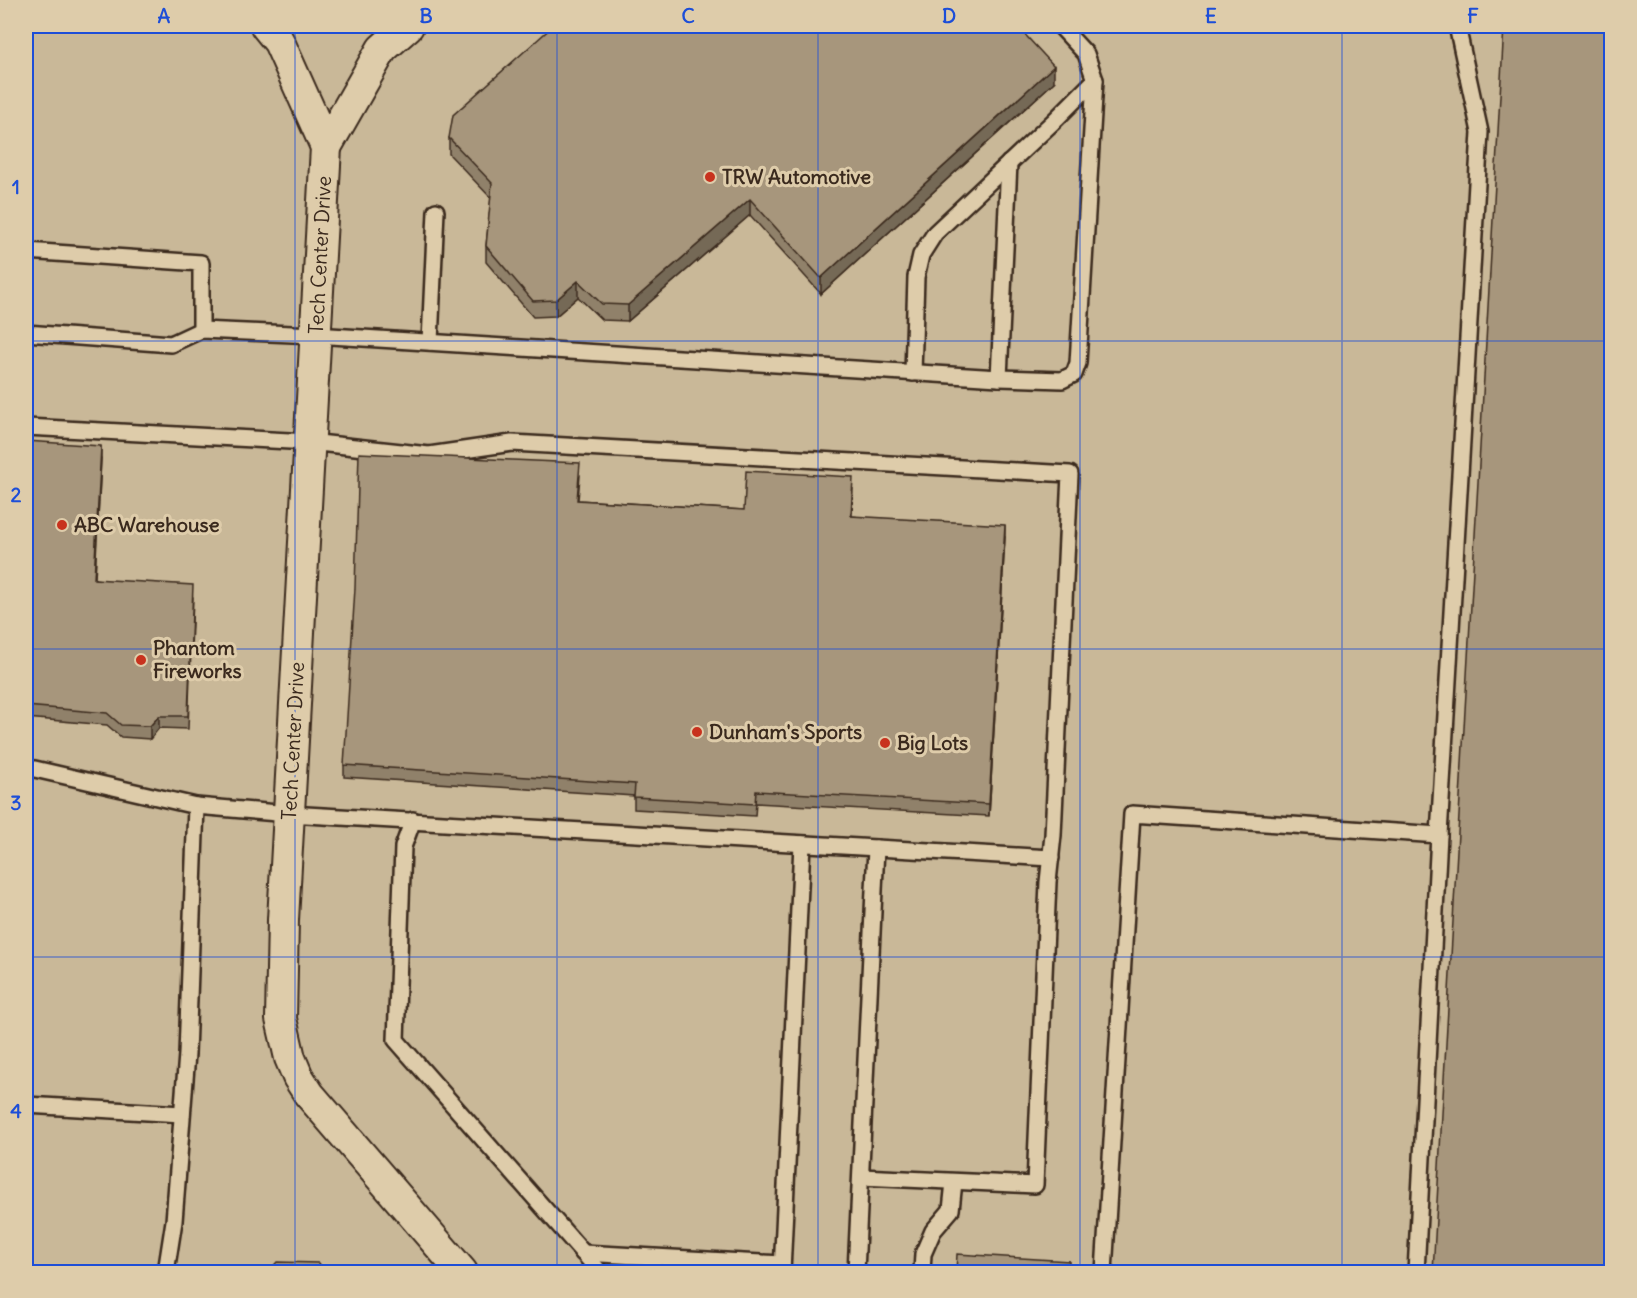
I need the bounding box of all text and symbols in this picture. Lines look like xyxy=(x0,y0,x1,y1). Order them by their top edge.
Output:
text: A xyxy=(158,3,171,28)
text: B xyxy=(419,3,433,28)
text: C xyxy=(681,3,695,28)
text: D xyxy=(942,3,956,28)
text: E xyxy=(1205,3,1217,28)
text: F xyxy=(1467,3,1479,28)
place label: TRW Automotive xyxy=(722,164,871,189)
marker: TRW Automotive xyxy=(703,170,717,184)
text: 1 xyxy=(12,174,20,199)
street label: Tech Center Drive xyxy=(303,175,336,335)
text: 2 xyxy=(11,482,22,507)
place label: ABC Warehouse xyxy=(74,512,220,537)
marker: ABC Warehouse xyxy=(55,518,69,532)
place label: Phantom Fireworks xyxy=(153,635,242,683)
marker: Phantom Fireworks xyxy=(134,653,148,667)
street label: Tech Center Drive xyxy=(276,661,309,821)
place label: Dunham's Sports xyxy=(709,719,862,744)
marker: Dunham's Sports xyxy=(690,725,704,739)
place label: Big Lots xyxy=(897,730,968,755)
marker: Big Lots xyxy=(878,736,892,750)
text: 3 xyxy=(10,790,22,815)
text: 4 xyxy=(10,1098,22,1123)

